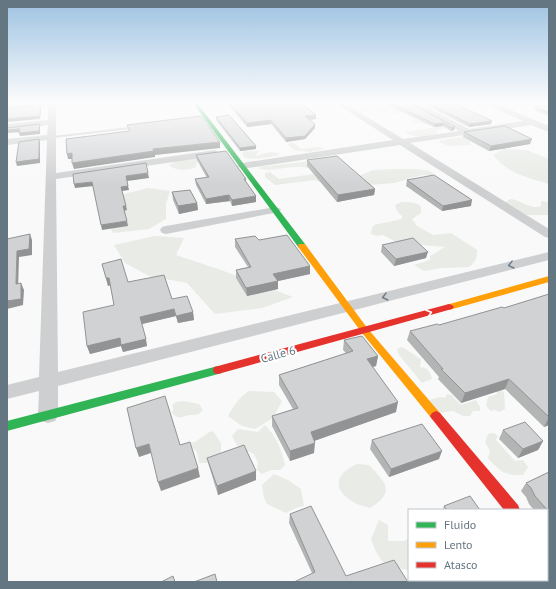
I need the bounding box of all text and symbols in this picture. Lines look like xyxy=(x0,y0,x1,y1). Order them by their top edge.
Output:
one-way arrow xyxy=(508,261,514,269)
one-way arrow xyxy=(382,292,389,301)
one-way arrow xyxy=(426,309,433,318)
street label: Calle 6 xyxy=(259,342,297,366)
legend xyxy=(408,509,548,581)
text: Fluido xyxy=(444,517,476,532)
text: Lento xyxy=(444,537,473,552)
text: Atasco xyxy=(444,557,477,572)

